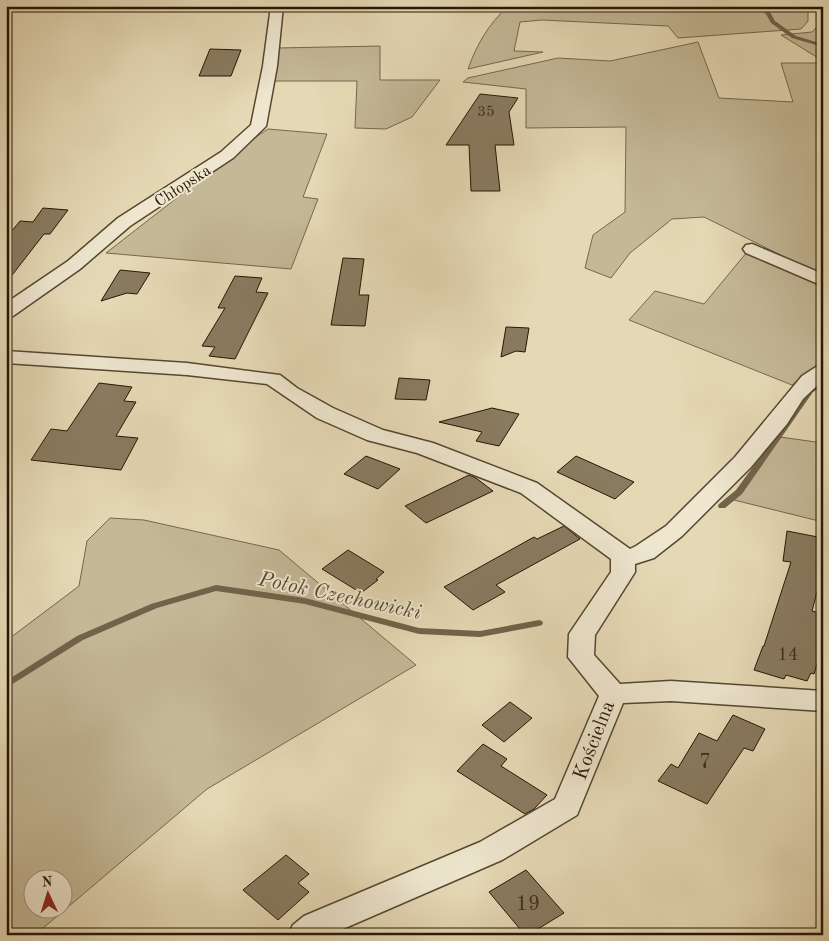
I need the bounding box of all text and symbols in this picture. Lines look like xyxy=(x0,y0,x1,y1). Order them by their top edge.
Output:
house number: 35 xyxy=(477,105,495,120)
street label: Chłopska xyxy=(152,163,214,211)
water label: Potok Czechowicki xyxy=(256,569,423,624)
house number: 14 xyxy=(778,646,798,664)
street label: Kościelna xyxy=(571,698,619,783)
house number: 7 xyxy=(699,752,711,773)
north arrow xyxy=(22,868,72,918)
text: N xyxy=(41,875,53,889)
house number: 19 xyxy=(516,894,540,915)

